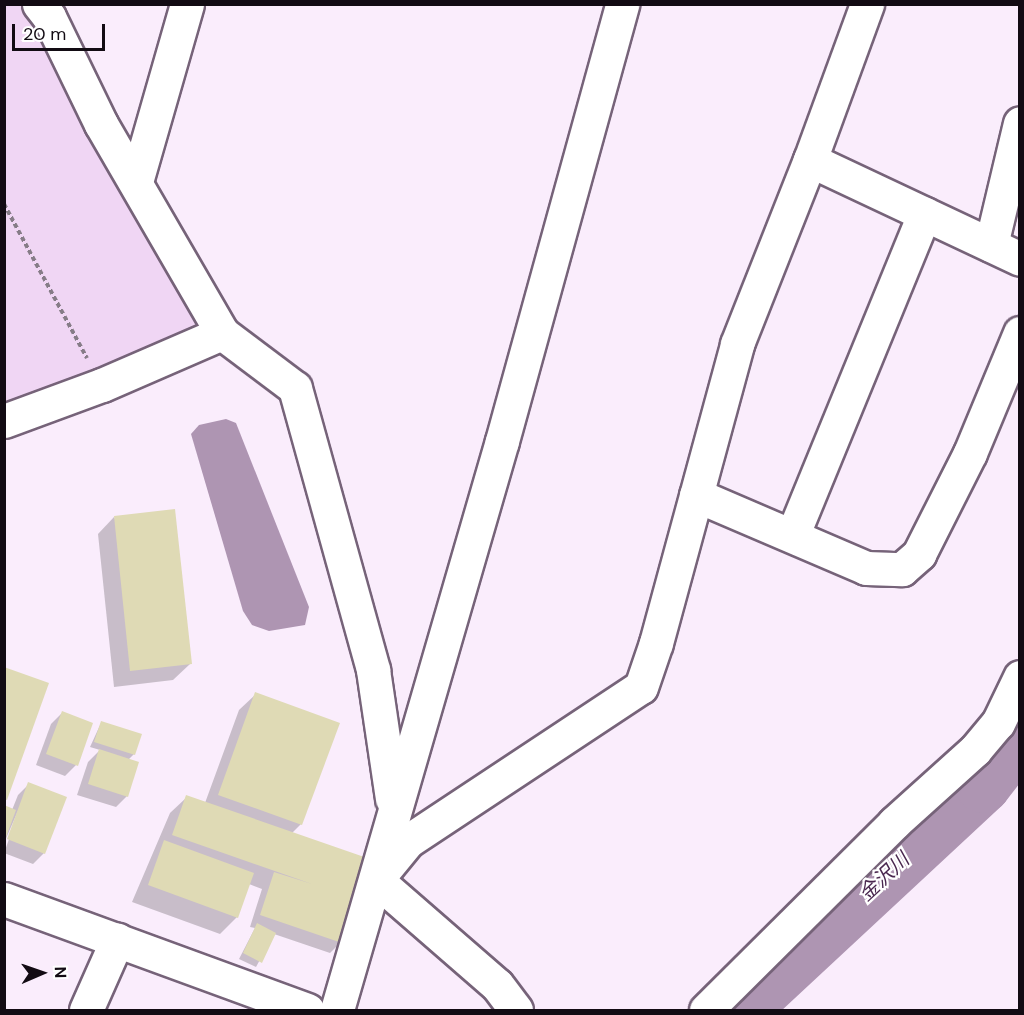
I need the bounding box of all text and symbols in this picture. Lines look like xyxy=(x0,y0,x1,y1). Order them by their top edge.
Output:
scale bar xyxy=(15,12,108,50)
text: 20 m xyxy=(23,22,66,46)
water label: 金沢川 xyxy=(854,848,914,906)
north arrow xyxy=(12,943,72,1003)
text: N xyxy=(50,966,71,979)

